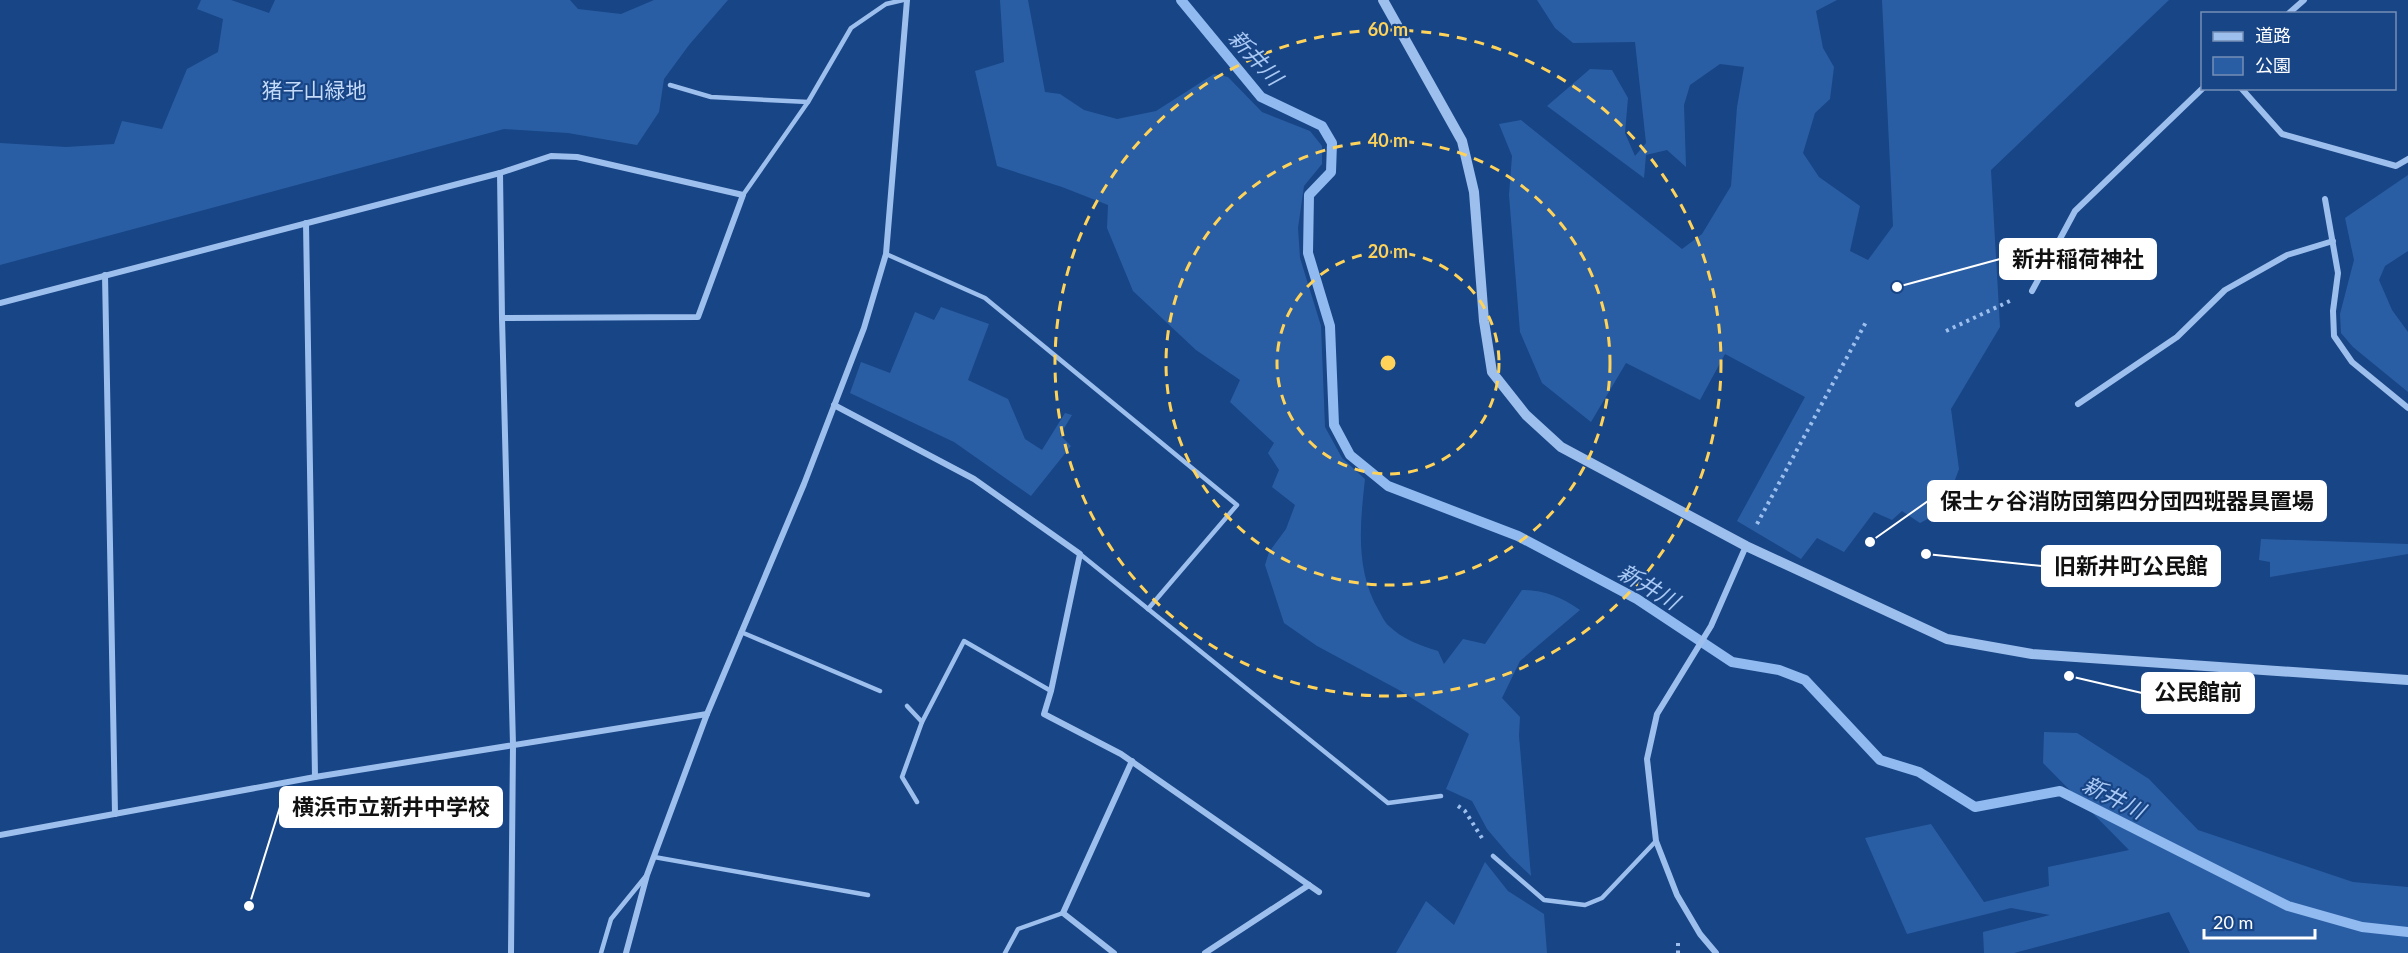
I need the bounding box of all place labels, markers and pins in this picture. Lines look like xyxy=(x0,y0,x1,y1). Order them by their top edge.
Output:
callout: 新井稲荷神社 xyxy=(2000,239,2156,279)
centre of rings xyxy=(1378,353,1398,373)
callout: 保士ヶ谷消防団第四分団四班器具置場 xyxy=(1928,481,2326,521)
callout: 旧新井町公民館 xyxy=(2042,546,2220,586)
callout: 公民館前 xyxy=(2142,673,2254,713)
callout: 横浜市立新井中学校 xyxy=(280,787,502,827)

